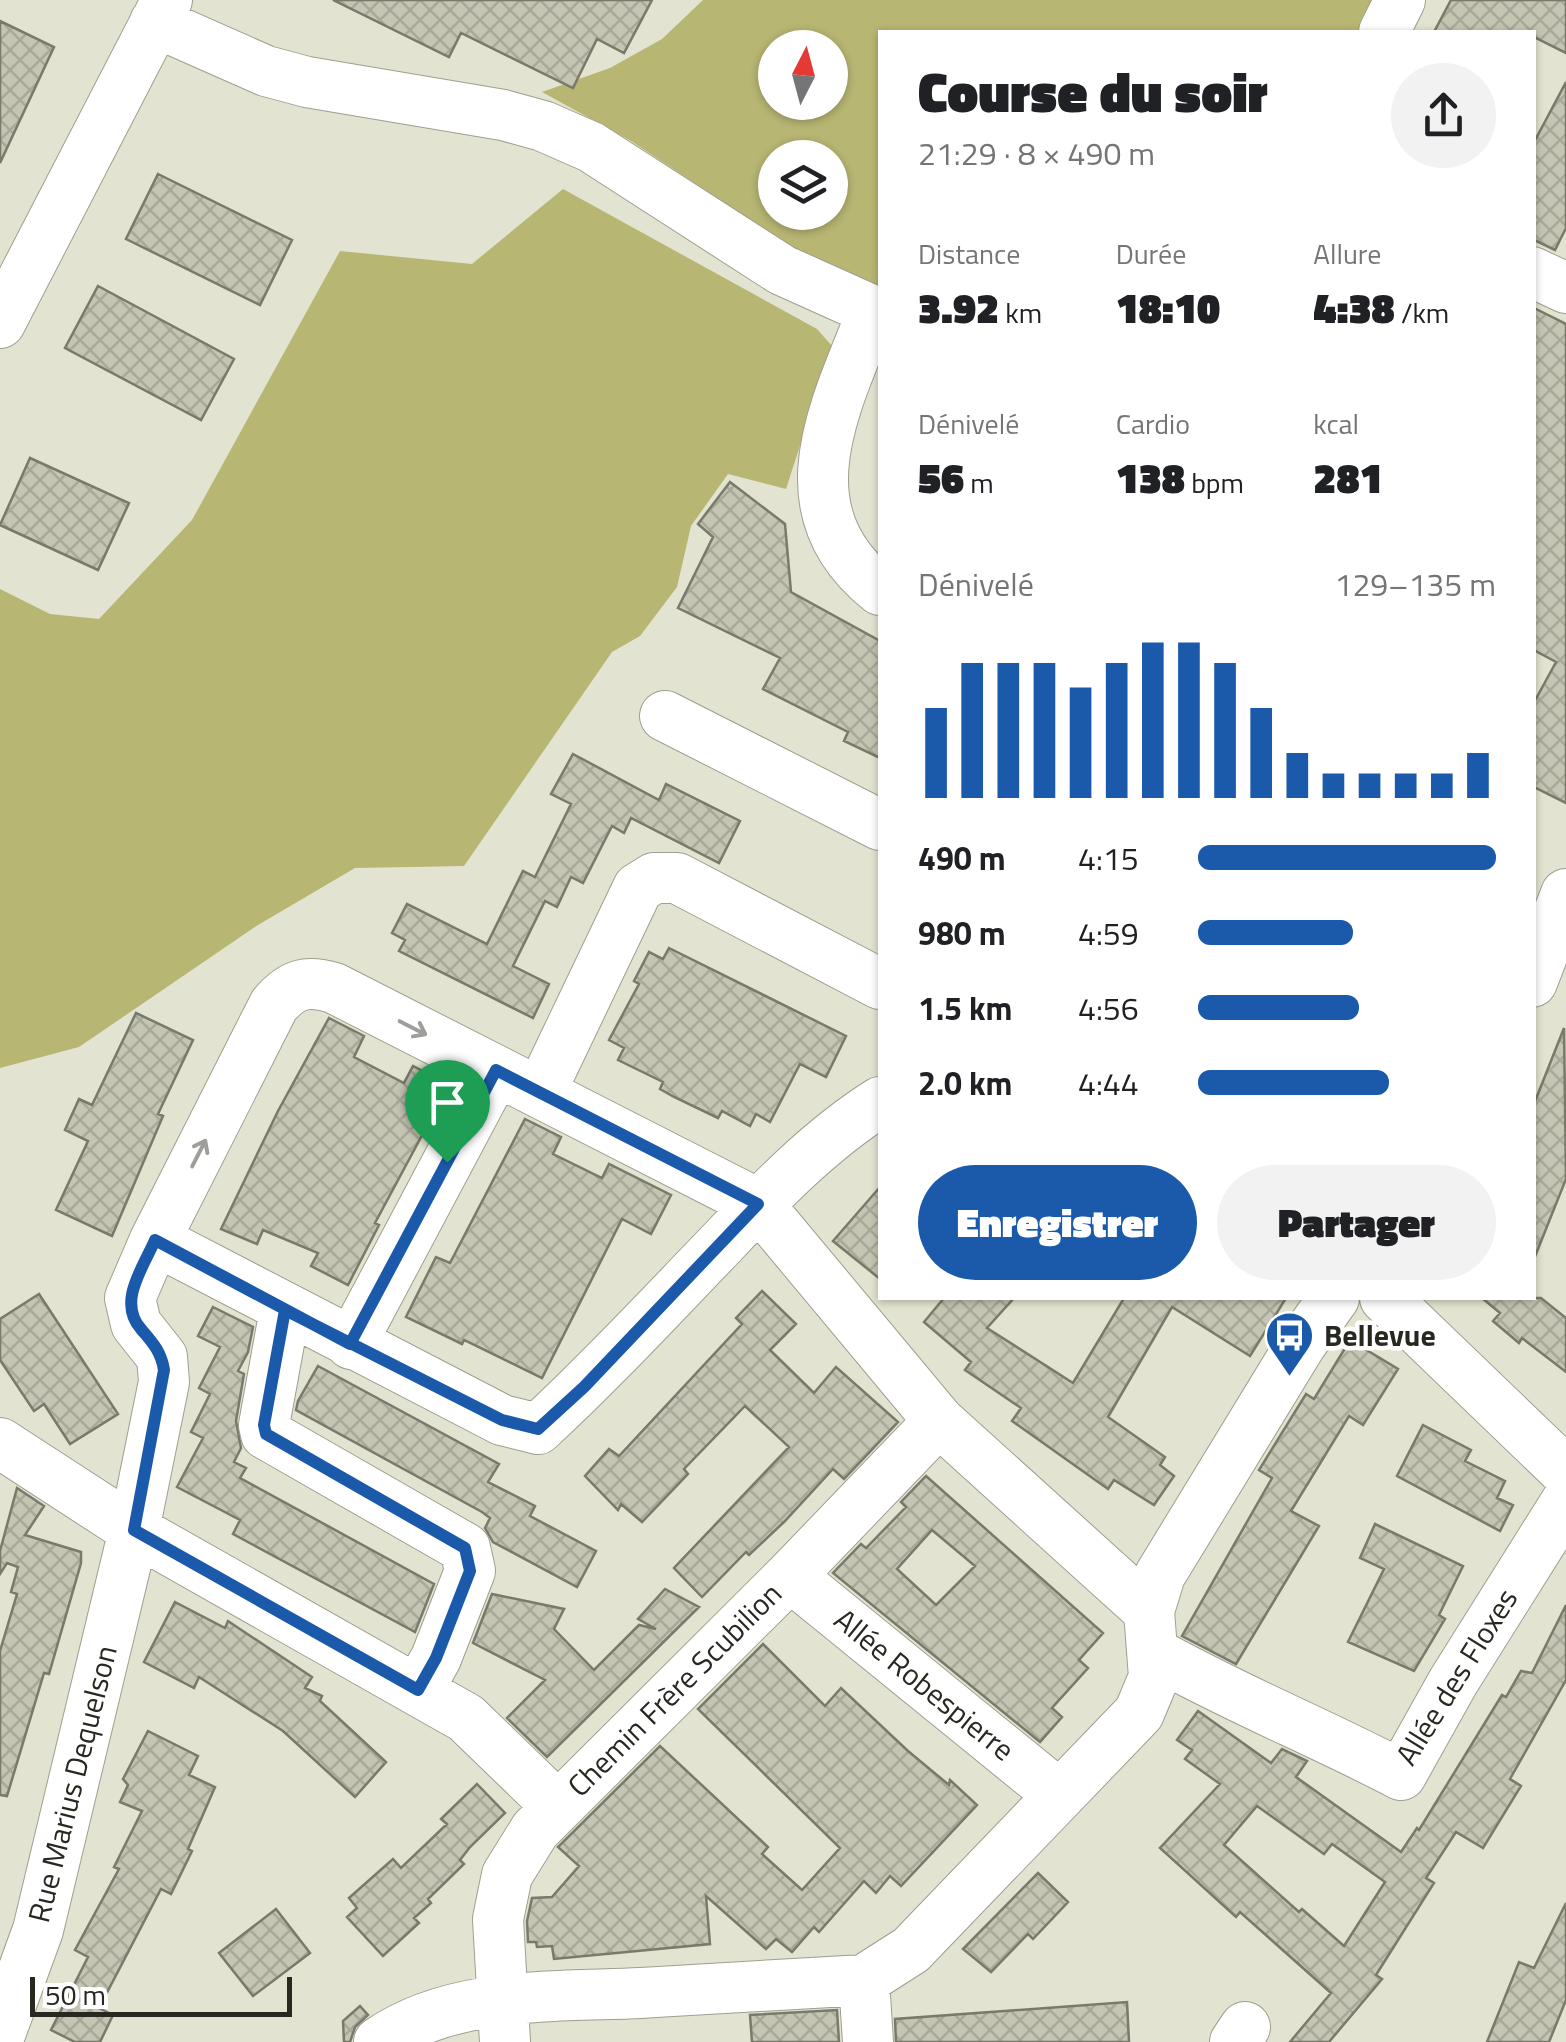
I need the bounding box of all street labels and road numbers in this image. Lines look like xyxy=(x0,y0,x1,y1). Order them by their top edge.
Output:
street label: Chemin Frère Scubilion xyxy=(556,1571,792,1807)
street label: Allée des Floxes xyxy=(1383,1579,1529,1774)
street label: Allée Robespierre xyxy=(824,1597,1025,1772)
street label: Rue Marius Dequelson xyxy=(15,1640,129,1927)

